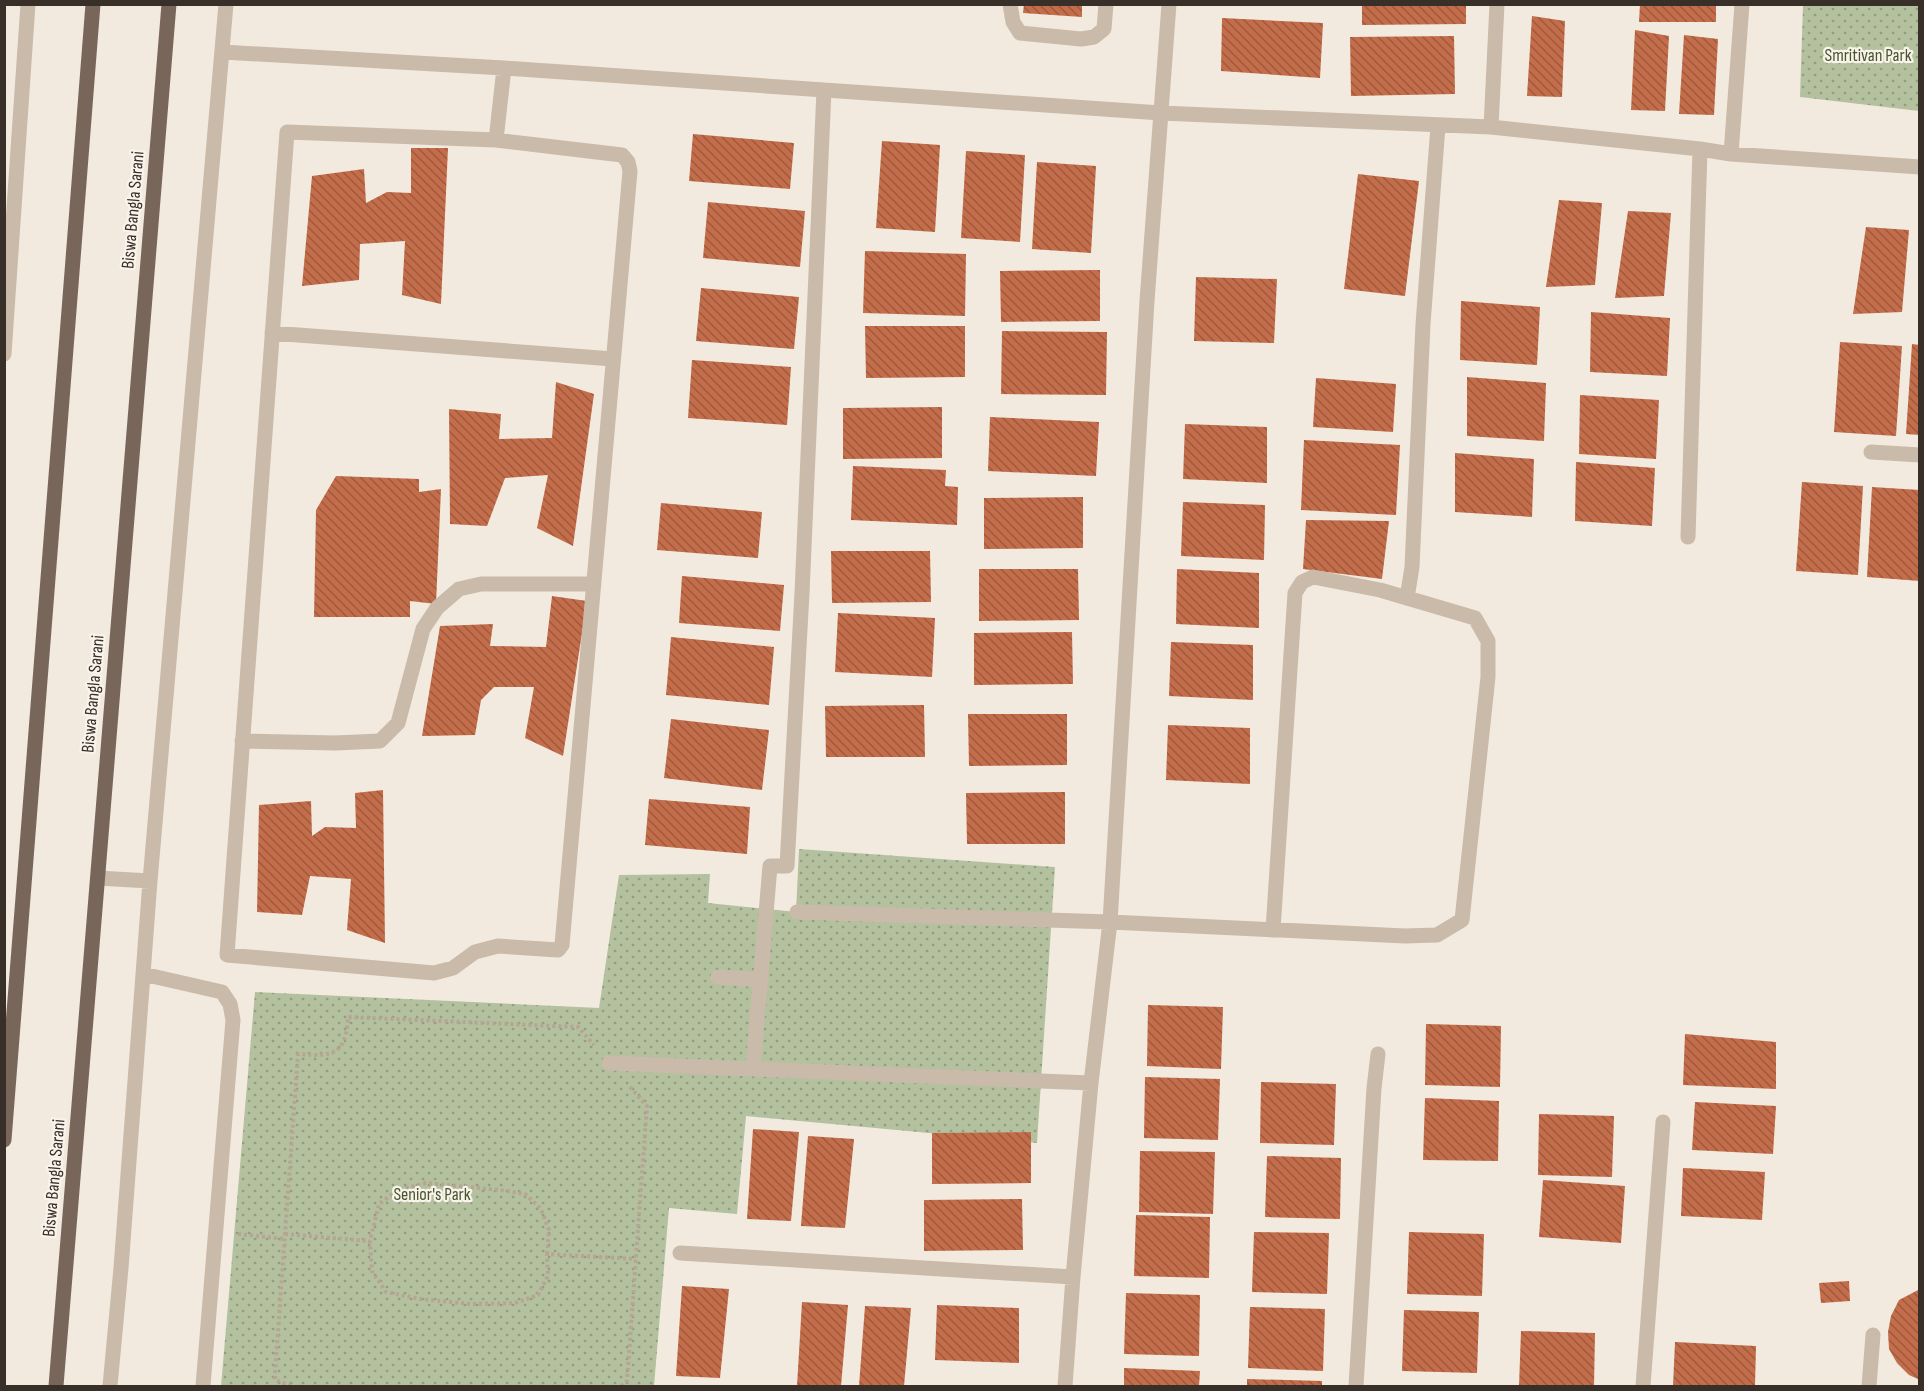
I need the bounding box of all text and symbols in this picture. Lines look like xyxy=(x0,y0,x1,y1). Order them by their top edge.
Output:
park label: Smritivan Park xyxy=(1824,45,1912,66)
street label: Biswa Bangla Sarani xyxy=(117,150,149,270)
street label: Biswa Bangla Sarani xyxy=(77,634,109,754)
street label: Biswa Bangla Sarani xyxy=(38,1118,70,1238)
park label: Senior's Park xyxy=(393,1184,471,1205)

